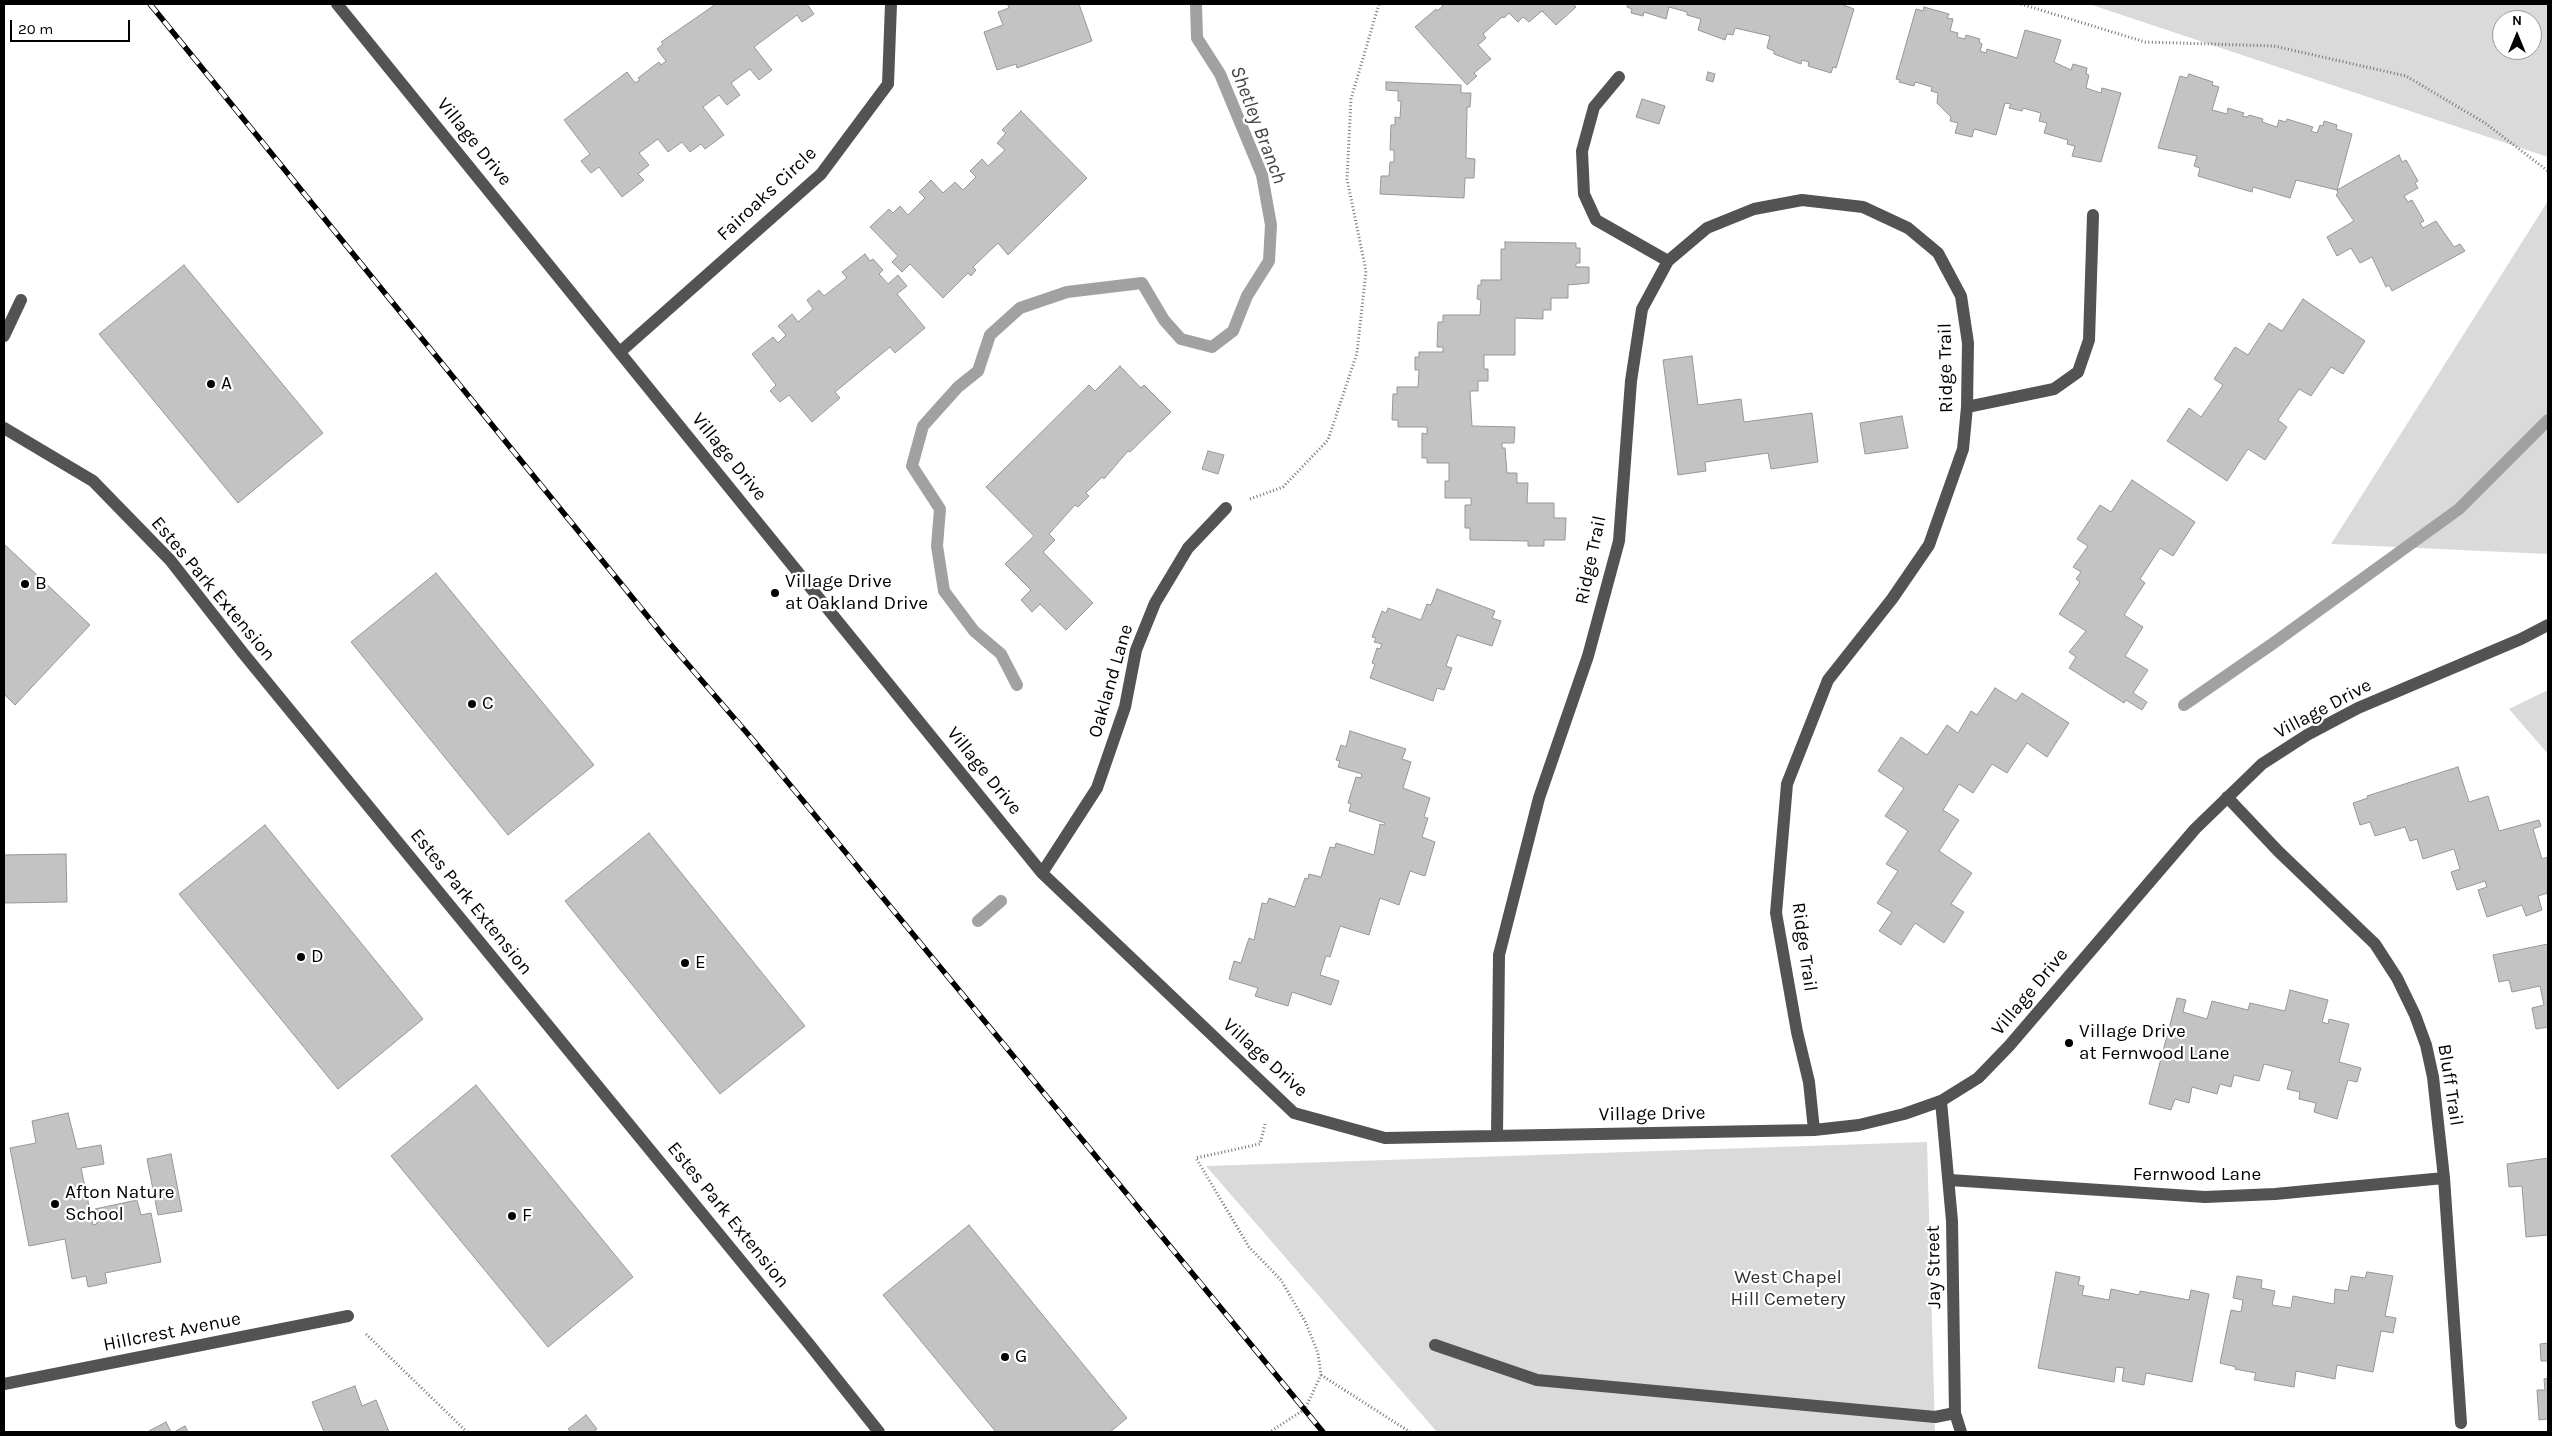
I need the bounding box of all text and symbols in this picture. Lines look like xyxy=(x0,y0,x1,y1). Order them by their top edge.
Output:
scale bar xyxy=(12,10,132,42)
north arrow xyxy=(2492,10,2542,60)
text: N xyxy=(2512,12,2522,29)
text: 20 m xyxy=(18,20,53,38)
water label: Shetley Branch xyxy=(1225,63,1291,187)
street label: Village Drive xyxy=(432,93,516,191)
street label: Fairoaks Circle xyxy=(713,142,821,246)
street label: Ridge Trail xyxy=(1934,323,1958,413)
place label: A xyxy=(221,373,232,395)
marker: A xyxy=(205,378,217,390)
street label: Village Drive xyxy=(687,408,771,506)
street label: Estes Park Extension xyxy=(146,512,280,666)
street label: Ridge Trail xyxy=(1570,514,1612,606)
place label: Village Drive at Oakland Drive xyxy=(785,571,928,615)
place label: B xyxy=(35,573,47,595)
marker: B xyxy=(19,578,31,590)
marker: Village Drive at Oakland Drive xyxy=(769,587,781,599)
street label: Oakland Lane xyxy=(1084,622,1138,740)
street label: Village Drive xyxy=(2270,674,2376,744)
place label: C xyxy=(482,693,494,715)
marker: C xyxy=(466,698,478,710)
street label: Village Drive xyxy=(942,722,1026,820)
street label: Estes Park Extension xyxy=(405,824,537,980)
street label: Ridge Trail xyxy=(1786,901,1822,993)
street label: Village Drive xyxy=(1987,944,2073,1040)
place label: D xyxy=(311,946,324,968)
marker: D xyxy=(295,951,307,963)
place label: E xyxy=(695,952,706,974)
marker: E xyxy=(679,957,691,969)
street label: Village Drive xyxy=(1218,1014,1312,1102)
place label: Village Drive at Fernwood Lane xyxy=(2079,1021,2229,1065)
marker: Village Drive at Fernwood Lane xyxy=(2063,1037,2075,1049)
street label: Bluff Trail xyxy=(2432,1042,2468,1128)
street label: Village Drive xyxy=(1598,1102,1706,1126)
street label: Estes Park Extension xyxy=(662,1137,794,1293)
street label: Fernwood Lane xyxy=(2133,1164,2261,1186)
place label: Afton Nature School xyxy=(65,1182,174,1226)
marker: Afton Nature School xyxy=(49,1198,61,1210)
place label: F xyxy=(522,1205,532,1227)
marker: F xyxy=(506,1210,518,1222)
street label: Jay Street xyxy=(1922,1225,1946,1309)
park label: West Chapel Hill Cemetery xyxy=(1730,1267,1846,1311)
street label: Hillcrest Avenue xyxy=(101,1307,243,1357)
place label: G xyxy=(1015,1346,1027,1368)
marker: G xyxy=(999,1351,1011,1363)

